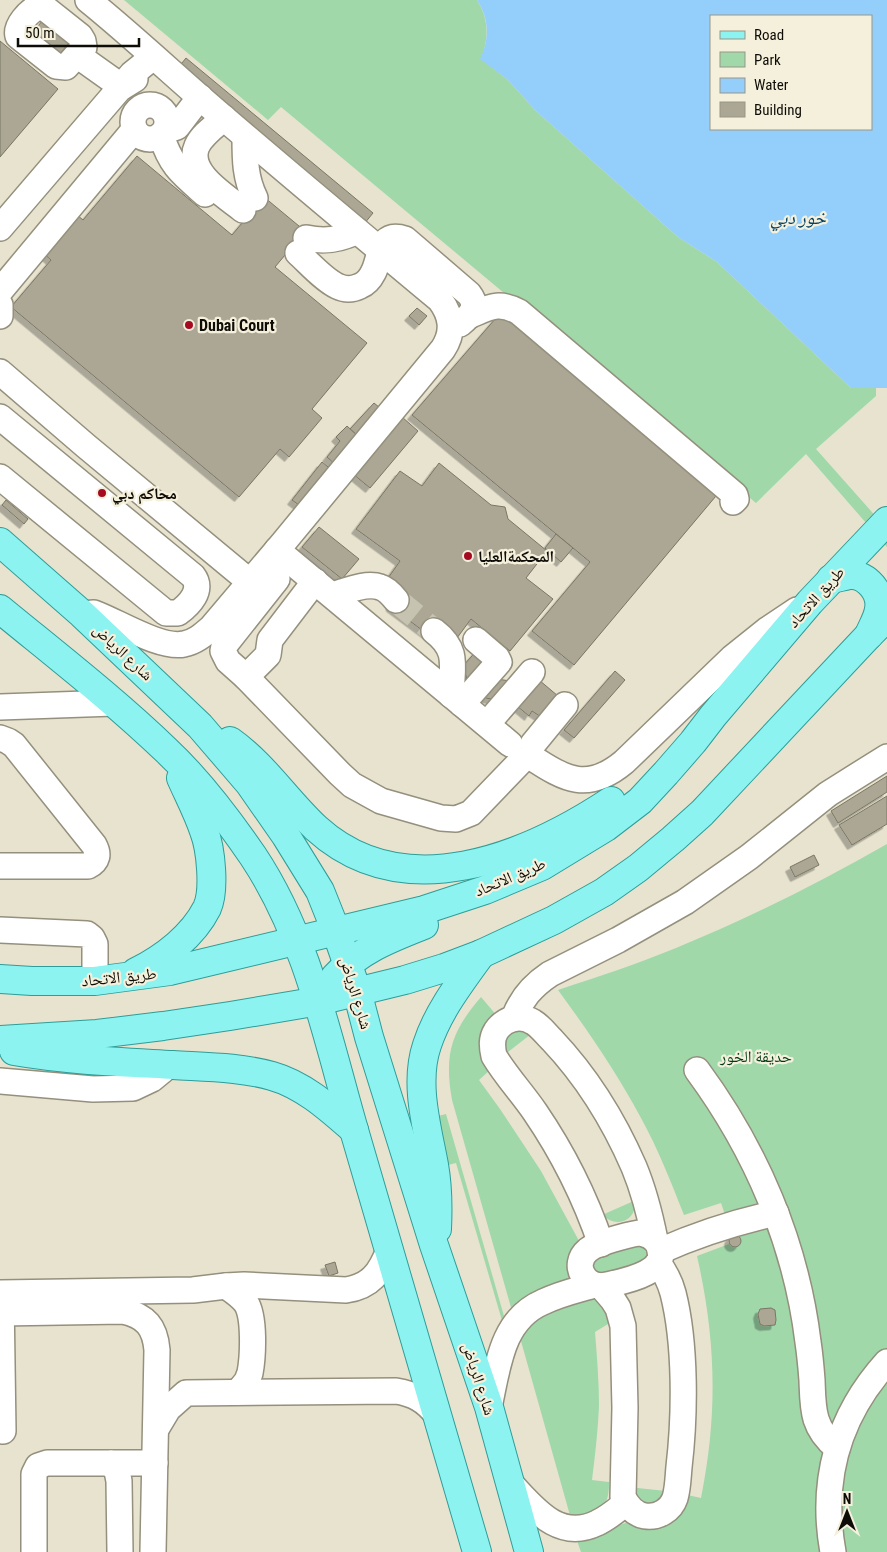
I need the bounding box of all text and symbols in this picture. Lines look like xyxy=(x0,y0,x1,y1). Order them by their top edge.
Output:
scale bar xyxy=(18,15,139,47)
legend xyxy=(710,15,872,130)
text: 50 m xyxy=(25,24,55,42)
text: Road xyxy=(754,26,784,44)
text: Park xyxy=(754,51,781,69)
text: Water xyxy=(754,76,789,94)
text: Building xyxy=(754,101,802,119)
water label: خور دبي xyxy=(770,207,826,232)
place label: Dubai Court xyxy=(199,316,275,335)
marker: Dubai Court xyxy=(183,319,195,331)
place label: محاكم دبي xyxy=(112,484,177,505)
marker: محاكم دبي xyxy=(96,487,108,499)
place label: المحكمةالعليا xyxy=(478,547,554,566)
marker: المحكمةالعليا xyxy=(462,550,474,562)
street label: طريق الاتحاد xyxy=(784,563,849,632)
street label: شارع الرياض xyxy=(88,620,157,685)
street label: طريق الاتحاد xyxy=(472,854,549,901)
street label: شارع الرياض xyxy=(335,954,376,1032)
street label: طريق الاتحاد xyxy=(81,964,158,991)
park label: حديقة الخور xyxy=(719,1047,792,1066)
street label: شارع الرياض xyxy=(457,1340,500,1418)
north arrow xyxy=(822,1487,872,1537)
text: N xyxy=(843,1491,851,1507)

